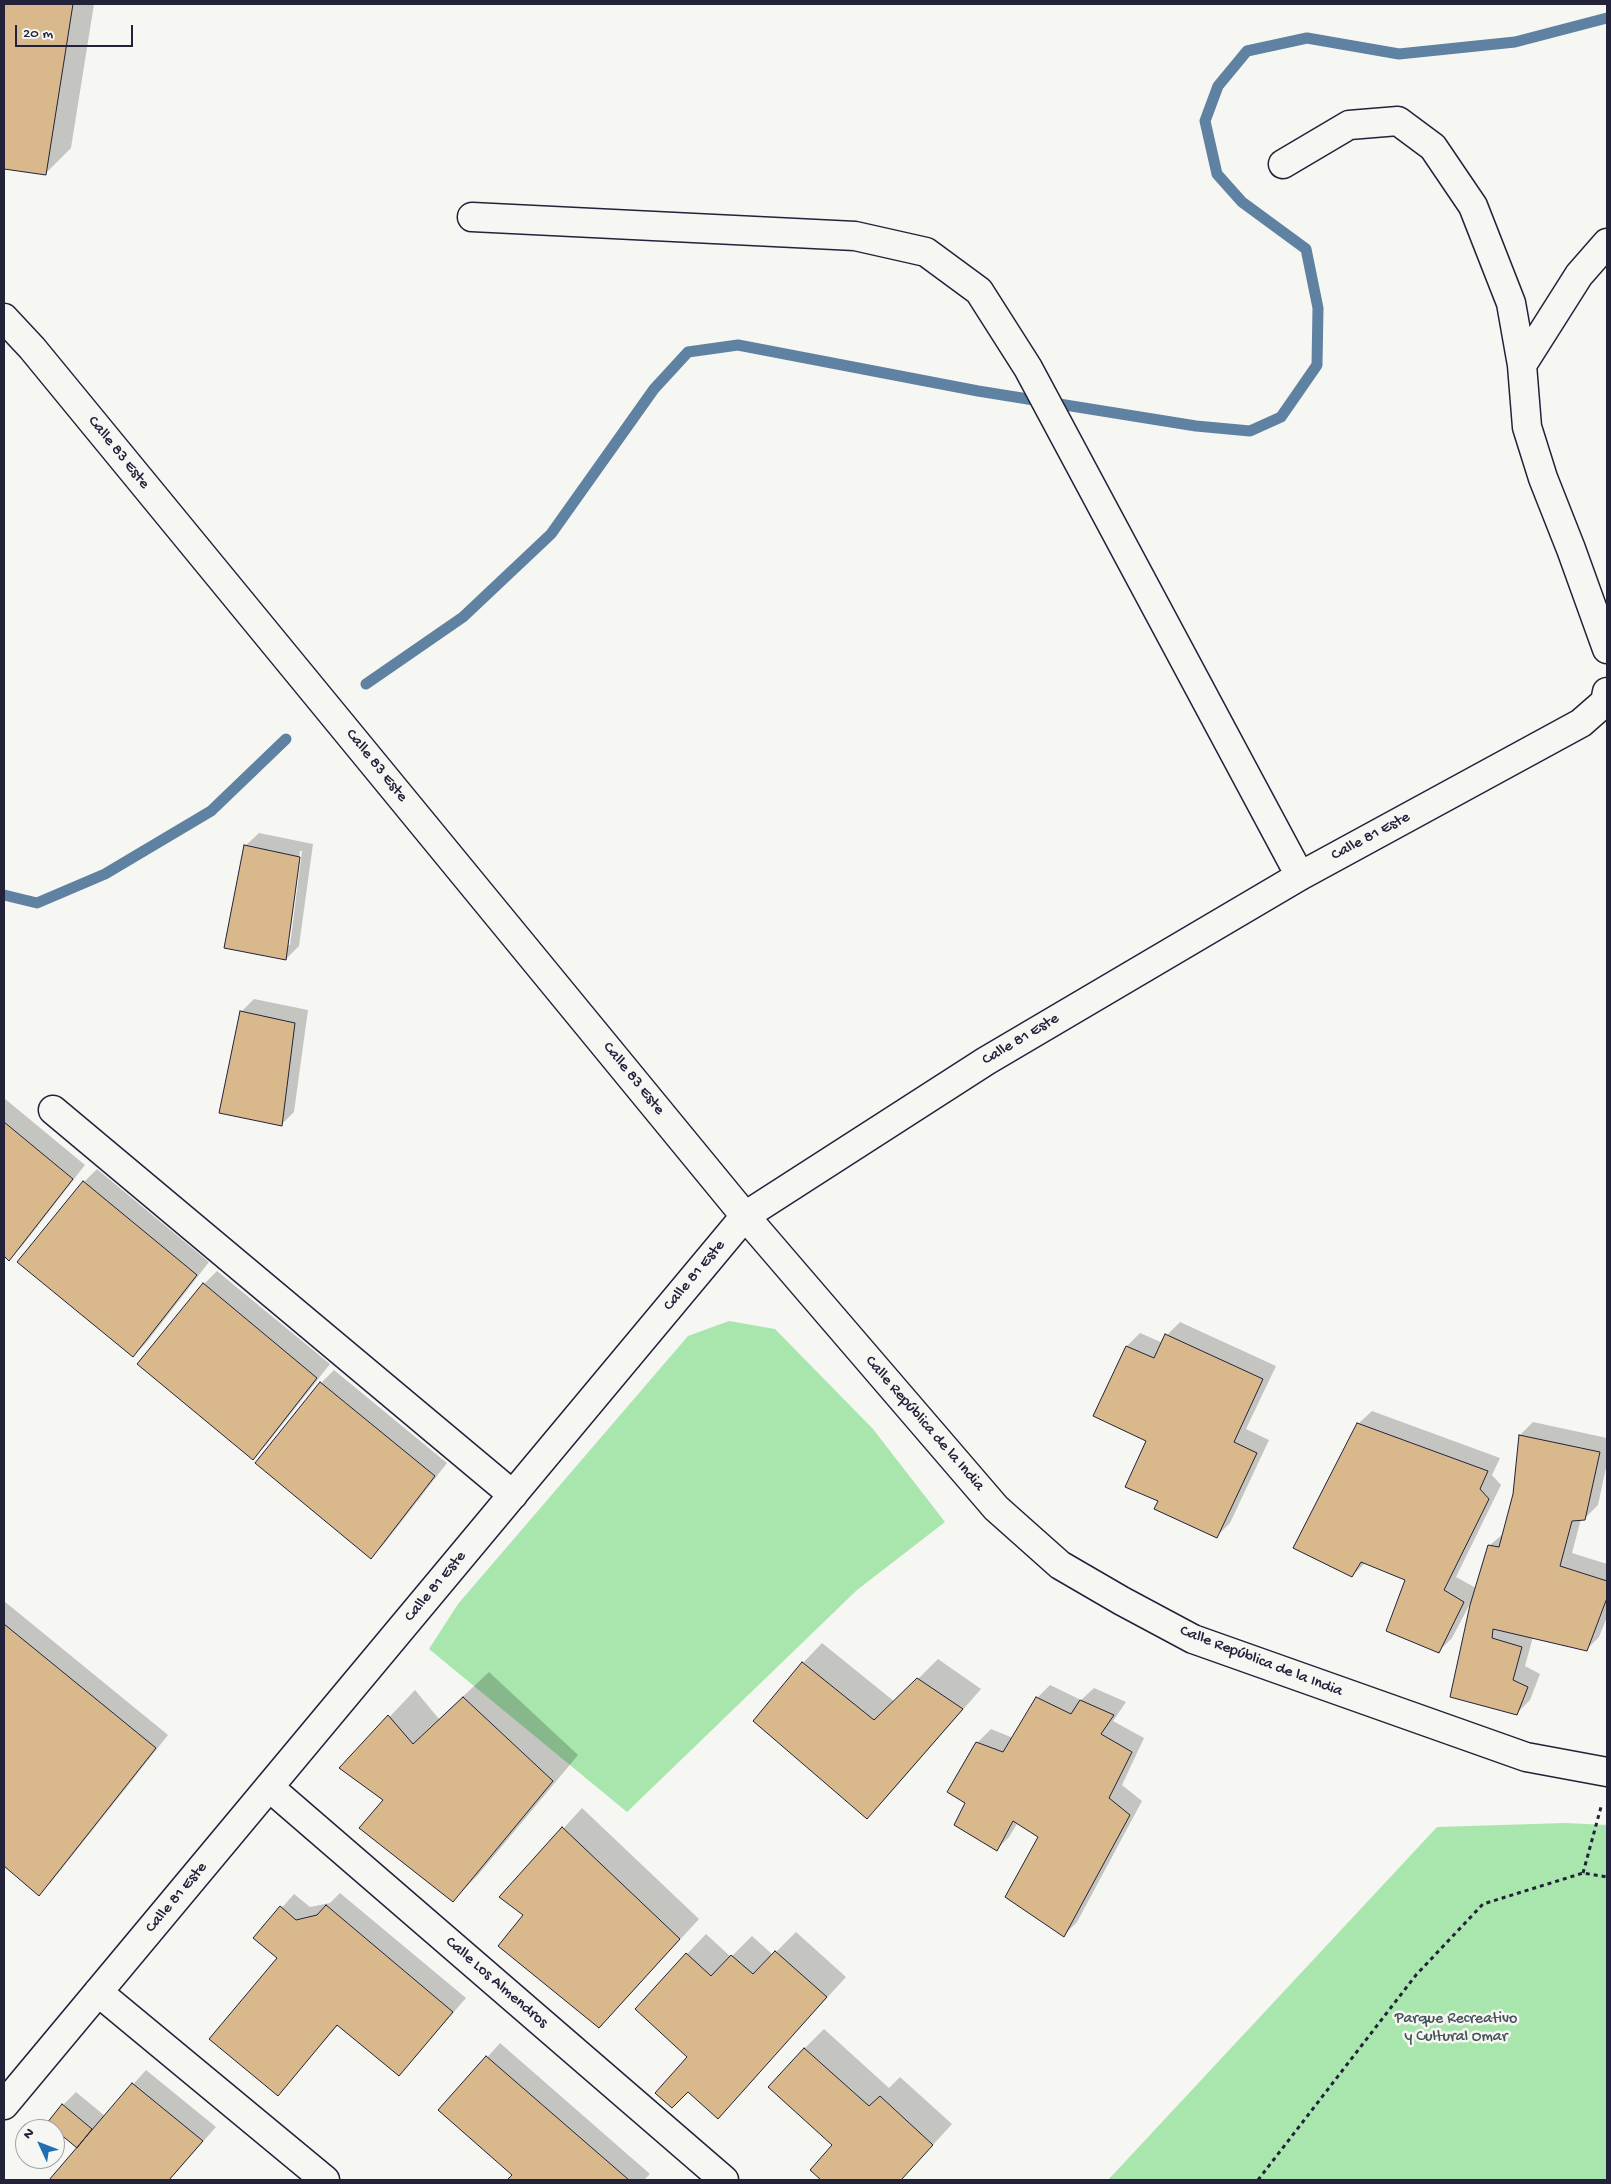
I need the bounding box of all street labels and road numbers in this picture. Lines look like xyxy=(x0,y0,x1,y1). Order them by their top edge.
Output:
street label: Calle 83 Este xyxy=(83,413,153,493)
street label: Calle 83 Este xyxy=(341,726,411,806)
street label: Calle 81 Este xyxy=(1328,808,1414,866)
street label: Calle 81 Este xyxy=(979,1010,1063,1070)
street label: Calle 83 Este xyxy=(598,1039,668,1119)
street label: Calle 81 Este xyxy=(660,1237,730,1315)
street label: Calle República de la India xyxy=(860,1352,988,1496)
street label: Calle 81 Este xyxy=(401,1548,471,1626)
street label: Calle República de la India xyxy=(1177,1622,1345,1702)
street label: Calle 81 Este xyxy=(142,1859,212,1937)
street label: Calle Los Almendros xyxy=(441,1933,551,2033)

